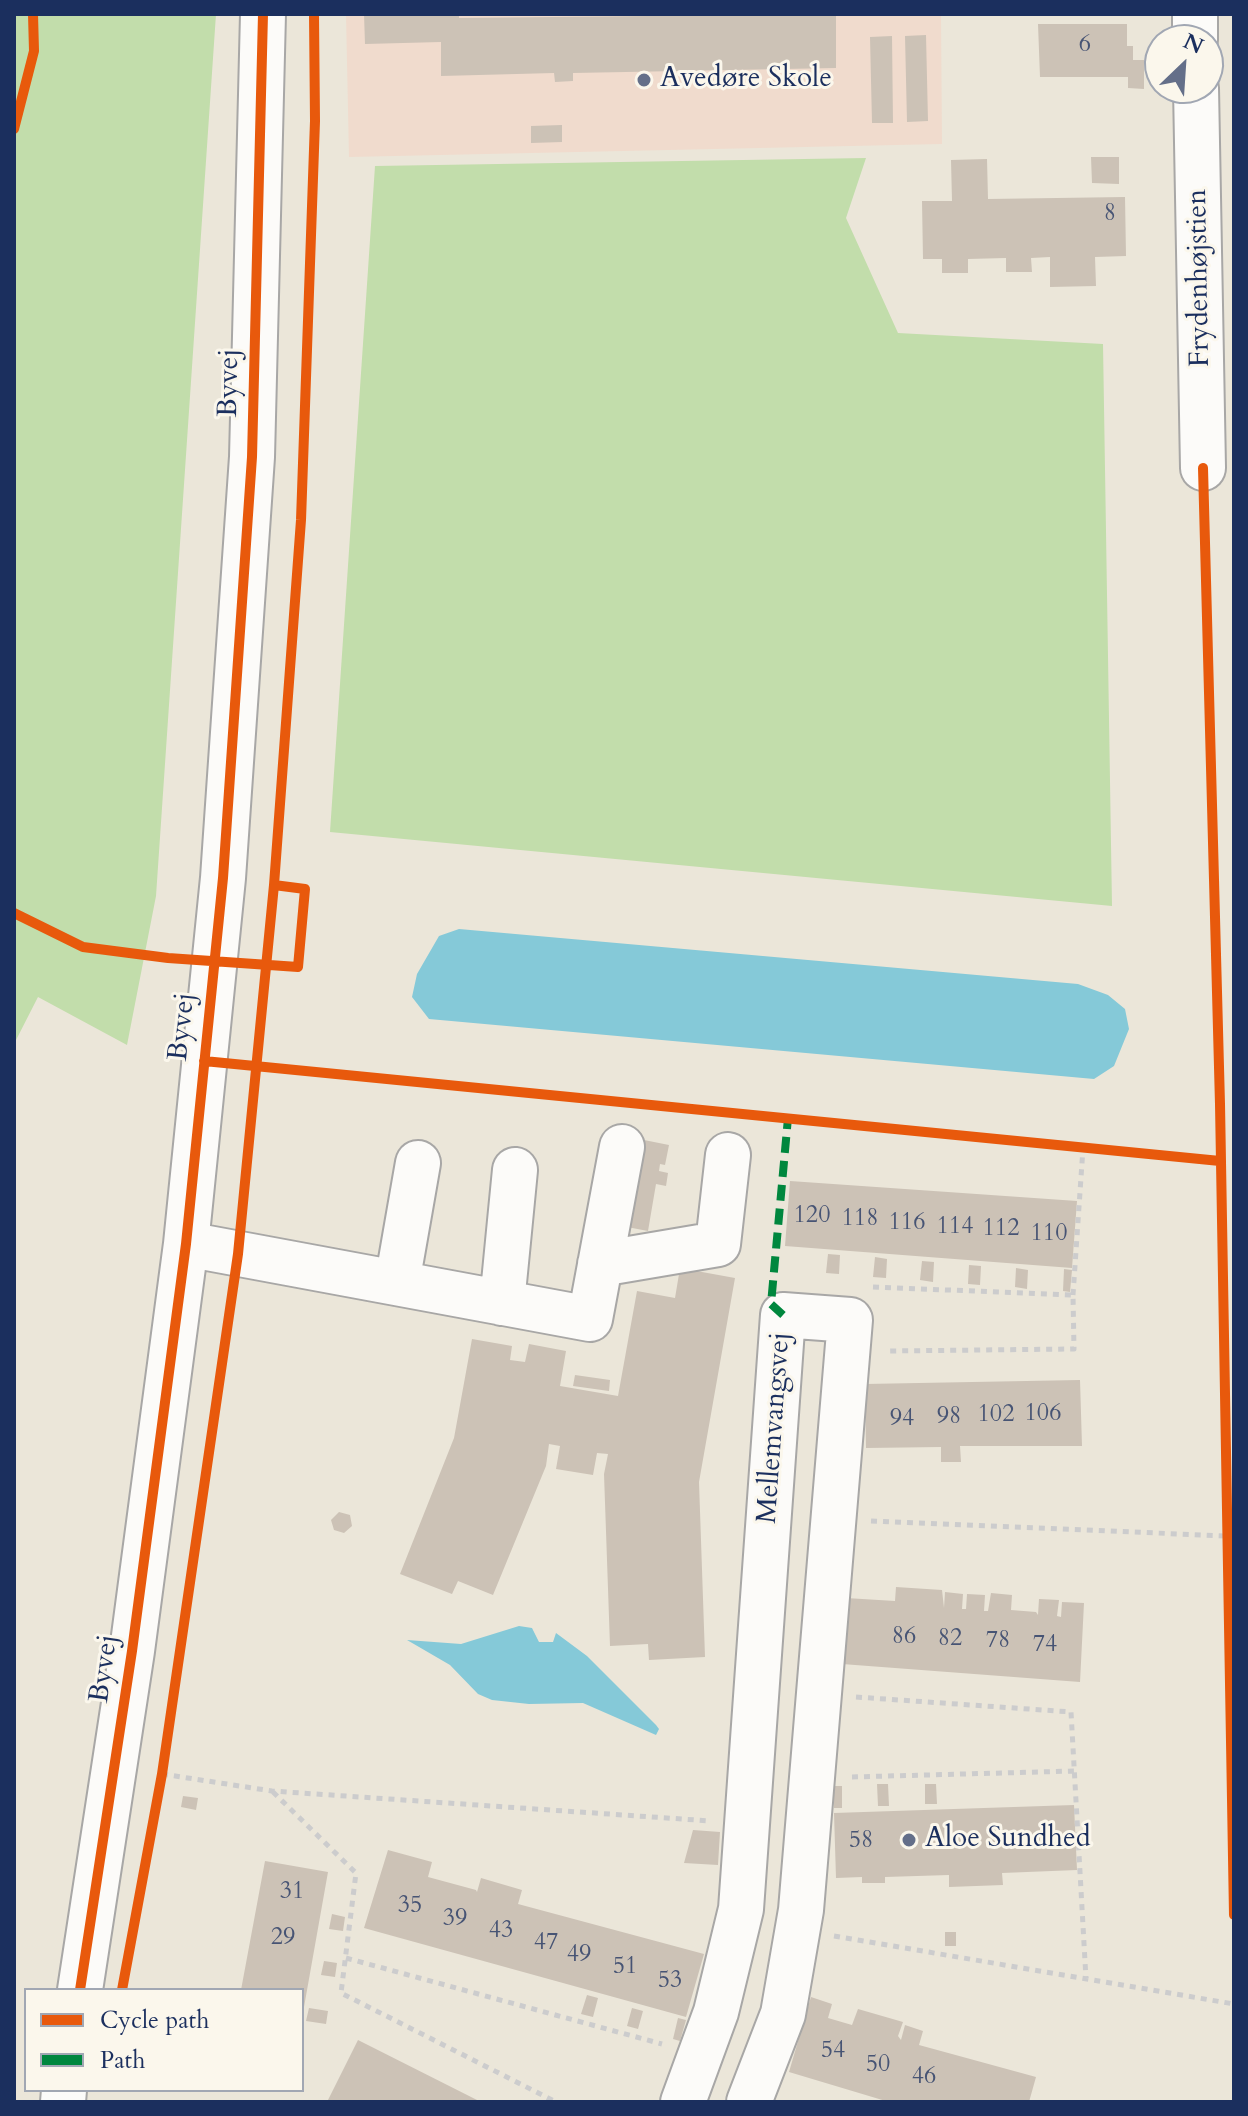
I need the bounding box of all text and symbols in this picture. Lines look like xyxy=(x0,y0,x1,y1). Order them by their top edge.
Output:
north arrow xyxy=(1144,24,1224,104)
text: N xyxy=(1178,26,1208,62)
house number: 6 xyxy=(1079,31,1091,59)
place label: Avedøre Skole xyxy=(660,63,832,97)
marker: Avedøre Skole xyxy=(635,71,653,89)
street label: Frydenhøjstien xyxy=(1182,189,1218,367)
house number: 8 xyxy=(1104,200,1116,228)
street label: Byvej xyxy=(213,348,247,418)
street label: Byvej xyxy=(163,991,203,1063)
house number: 120 xyxy=(794,1202,830,1230)
house number: 118 xyxy=(842,1205,878,1233)
house number: 116 xyxy=(889,1209,925,1237)
house number: 114 xyxy=(937,1213,973,1241)
house number: 112 xyxy=(983,1215,1019,1243)
house number: 110 xyxy=(1031,1220,1067,1248)
street label: Mellemvangsvej xyxy=(752,1331,798,1525)
house number: 106 xyxy=(1025,1400,1061,1428)
house number: 102 xyxy=(978,1401,1014,1429)
house number: 98 xyxy=(937,1403,961,1431)
house number: 94 xyxy=(890,1405,914,1433)
house number: 86 xyxy=(892,1623,916,1651)
house number: 82 xyxy=(938,1625,962,1653)
house number: 78 xyxy=(986,1627,1010,1655)
house number: 74 xyxy=(1033,1631,1057,1659)
street label: Byvej xyxy=(84,1633,126,1705)
place label: Aloe Sundhed xyxy=(925,1823,1091,1857)
house number: 58 xyxy=(849,1827,873,1855)
marker: Aloe Sundhed xyxy=(900,1831,918,1849)
house number: 31 xyxy=(280,1878,304,1906)
house number: 35 xyxy=(398,1892,422,1920)
house number: 39 xyxy=(443,1905,467,1933)
house number: 43 xyxy=(489,1917,513,1945)
house number: 29 xyxy=(271,1924,295,1952)
house number: 47 xyxy=(534,1929,558,1957)
house number: 49 xyxy=(567,1941,591,1969)
house number: 51 xyxy=(613,1953,637,1981)
house number: 53 xyxy=(658,1967,682,1995)
legend xyxy=(24,1988,304,2092)
text: Cycle path xyxy=(100,2004,209,2037)
house number: 54 xyxy=(821,2037,845,2065)
text: Path xyxy=(100,2044,145,2077)
house number: 50 xyxy=(866,2051,890,2079)
house number: 46 xyxy=(912,2063,936,2091)

